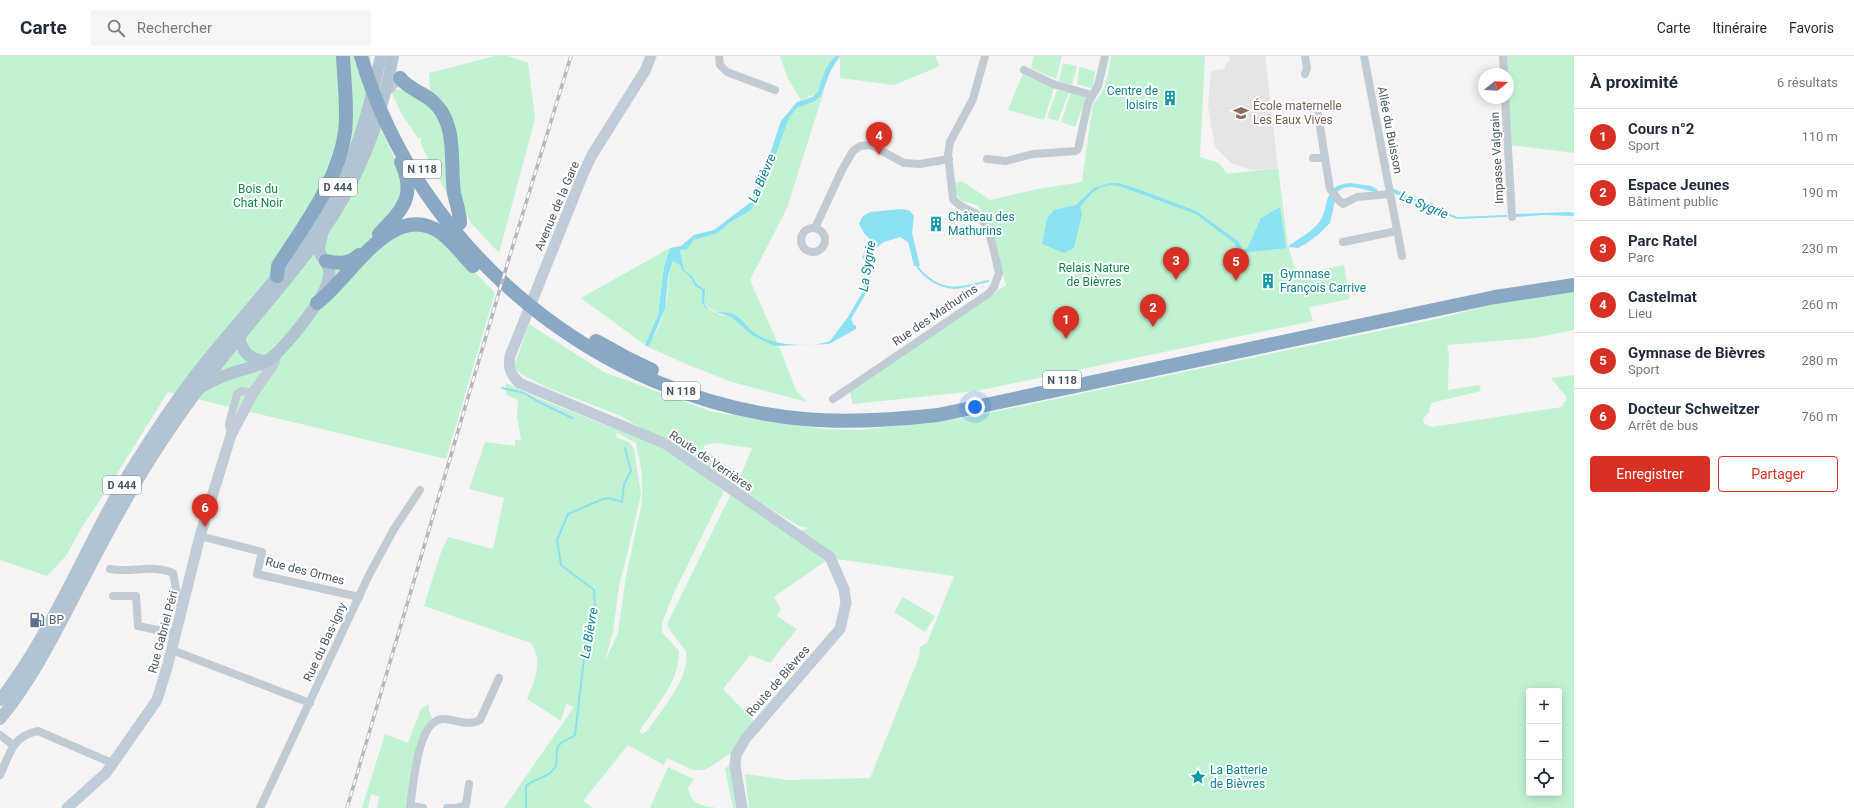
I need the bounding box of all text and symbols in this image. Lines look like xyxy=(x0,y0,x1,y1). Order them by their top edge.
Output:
search box xyxy=(91,10,371,46)
text: Carte xyxy=(20,16,67,39)
icon: search xyxy=(105,17,127,39)
text: Rechercher xyxy=(137,19,212,37)
text: Carte xyxy=(1657,20,1690,36)
text: Itinéraire xyxy=(1712,20,1767,36)
text: Favoris xyxy=(1789,20,1834,36)
north arrow xyxy=(1478,68,1514,104)
text: À proximité xyxy=(1590,72,1678,92)
text: 6 résultats xyxy=(1777,75,1838,90)
place label: Centre de loisirs xyxy=(1107,84,1158,112)
street label: Allée du Buisson xyxy=(1375,85,1405,175)
building icon: Centre de loisirs xyxy=(1161,89,1179,107)
place label: École maternelle Les Eaux Vives xyxy=(1253,98,1342,127)
school or university icon: École maternelle Les Eaux Vives xyxy=(1232,104,1250,122)
street label: Impasse Valgrain xyxy=(1488,112,1506,204)
text: Cours n°2 xyxy=(1628,120,1694,138)
pin: 4 xyxy=(866,122,892,155)
text: 1 xyxy=(1599,129,1607,144)
text: 110 m xyxy=(1801,129,1838,144)
text: Sport xyxy=(1628,138,1659,153)
water label: La Bièvre xyxy=(745,151,779,205)
street label: Avenue de la Gare xyxy=(532,159,582,253)
road number: N 118 xyxy=(403,160,441,178)
text: Espace Jeunes xyxy=(1628,176,1729,194)
road number: D 444 xyxy=(319,178,357,196)
park label: Bois du Chat Noir xyxy=(233,182,283,210)
text: 2 xyxy=(1599,185,1607,200)
text: 190 m xyxy=(1801,185,1838,200)
water label: La Sygrie xyxy=(1397,188,1451,222)
text: Bâtiment public xyxy=(1628,194,1718,209)
place label: Château des Mathurins xyxy=(948,210,1015,238)
building icon: Château des Mathurins xyxy=(927,215,945,233)
text: Parc Ratel xyxy=(1628,232,1697,250)
water label: La Sygrie xyxy=(856,239,878,293)
text: 3 xyxy=(1599,241,1607,256)
text: 230 m xyxy=(1801,241,1838,256)
pin: 3 xyxy=(1163,247,1189,280)
pin: 5 xyxy=(1223,248,1249,281)
text: Parc xyxy=(1628,250,1654,265)
park label: Relais Nature de Bièvres xyxy=(1058,261,1130,289)
place label: Gymnase François Carrive xyxy=(1280,267,1366,295)
building icon: Gymnase François Carrive xyxy=(1259,272,1277,290)
street label: Rue des Mathurins xyxy=(890,281,980,349)
text: Castelmat xyxy=(1628,288,1697,306)
pin: 2 xyxy=(1140,294,1166,327)
text: 4 xyxy=(1599,297,1607,312)
text: 260 m xyxy=(1801,297,1838,312)
pin: 1 xyxy=(1053,306,1079,339)
text: Lieu xyxy=(1628,306,1652,321)
text: Gymnase de Bièvres xyxy=(1628,344,1765,362)
text: 5 xyxy=(1599,353,1607,368)
text: 280 m xyxy=(1801,353,1838,368)
text: Sport xyxy=(1628,362,1659,377)
road number: N 118 xyxy=(1043,371,1081,389)
road number: N 118 xyxy=(662,382,700,400)
your location xyxy=(965,397,985,417)
text: Docteur Schweitzer xyxy=(1628,400,1760,418)
text: 6 xyxy=(1599,409,1607,424)
text: 760 m xyxy=(1801,409,1838,424)
text: Arrêt de bus xyxy=(1628,418,1698,433)
street label: Route de Verrières xyxy=(667,428,755,494)
button: Enregistrer xyxy=(1590,456,1710,492)
button: Partager xyxy=(1718,456,1838,492)
road number: D 444 xyxy=(103,476,141,494)
pin: 6 xyxy=(192,494,218,527)
street label: Rue des Ormes xyxy=(264,554,346,588)
street label: Rue Gabriel Péri xyxy=(145,589,181,675)
street label: Rue du Bas-Igny xyxy=(301,600,350,684)
water label: La Bièvre xyxy=(577,606,601,660)
fuel station icon: BP xyxy=(28,611,46,629)
place label: BP xyxy=(49,613,64,627)
street label: Route de Bièvres xyxy=(743,643,813,719)
map controls xyxy=(1526,688,1562,796)
button: + xyxy=(1526,688,1562,724)
button: − xyxy=(1526,724,1562,760)
button: locate xyxy=(1526,760,1562,796)
place label: La Batterie de Bièvres xyxy=(1210,763,1268,791)
place icon: La Batterie de Bièvres xyxy=(1189,768,1207,786)

